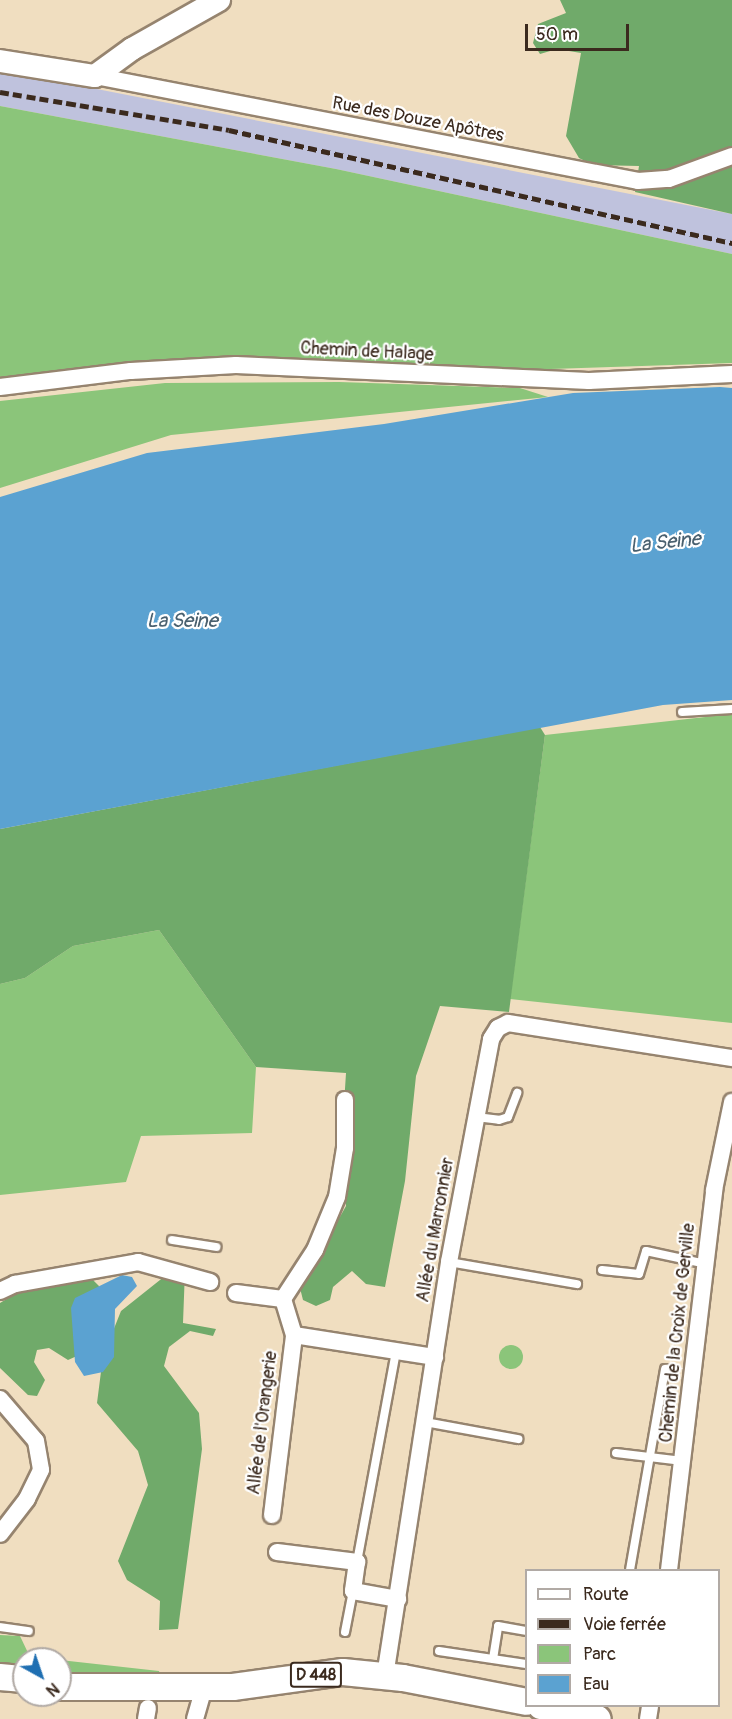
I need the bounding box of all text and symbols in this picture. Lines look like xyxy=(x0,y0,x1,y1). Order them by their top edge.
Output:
scale bar xyxy=(528,12,632,50)
text: 50 m xyxy=(536,23,578,46)
street label: Rue des Douze Apôtres xyxy=(330,93,506,147)
street label: Chemin de Halage xyxy=(300,338,434,366)
water label: La Seine xyxy=(628,526,702,558)
water label: La Seine xyxy=(147,608,217,632)
street label: Allée du Marronnier xyxy=(413,1156,459,1304)
street label: Chemin de la Croix de Gerville xyxy=(656,1222,700,1444)
street label: Allée de l'Orangerie xyxy=(243,1350,283,1496)
legend xyxy=(525,1569,720,1707)
text: Route xyxy=(583,1583,628,1606)
text: Voie ferrée xyxy=(583,1613,666,1636)
text: Parc xyxy=(583,1643,616,1666)
north arrow xyxy=(12,1647,72,1707)
road number: D 448 xyxy=(289,1662,343,1688)
text: Eau xyxy=(583,1673,609,1696)
text: N xyxy=(42,1678,63,1700)

